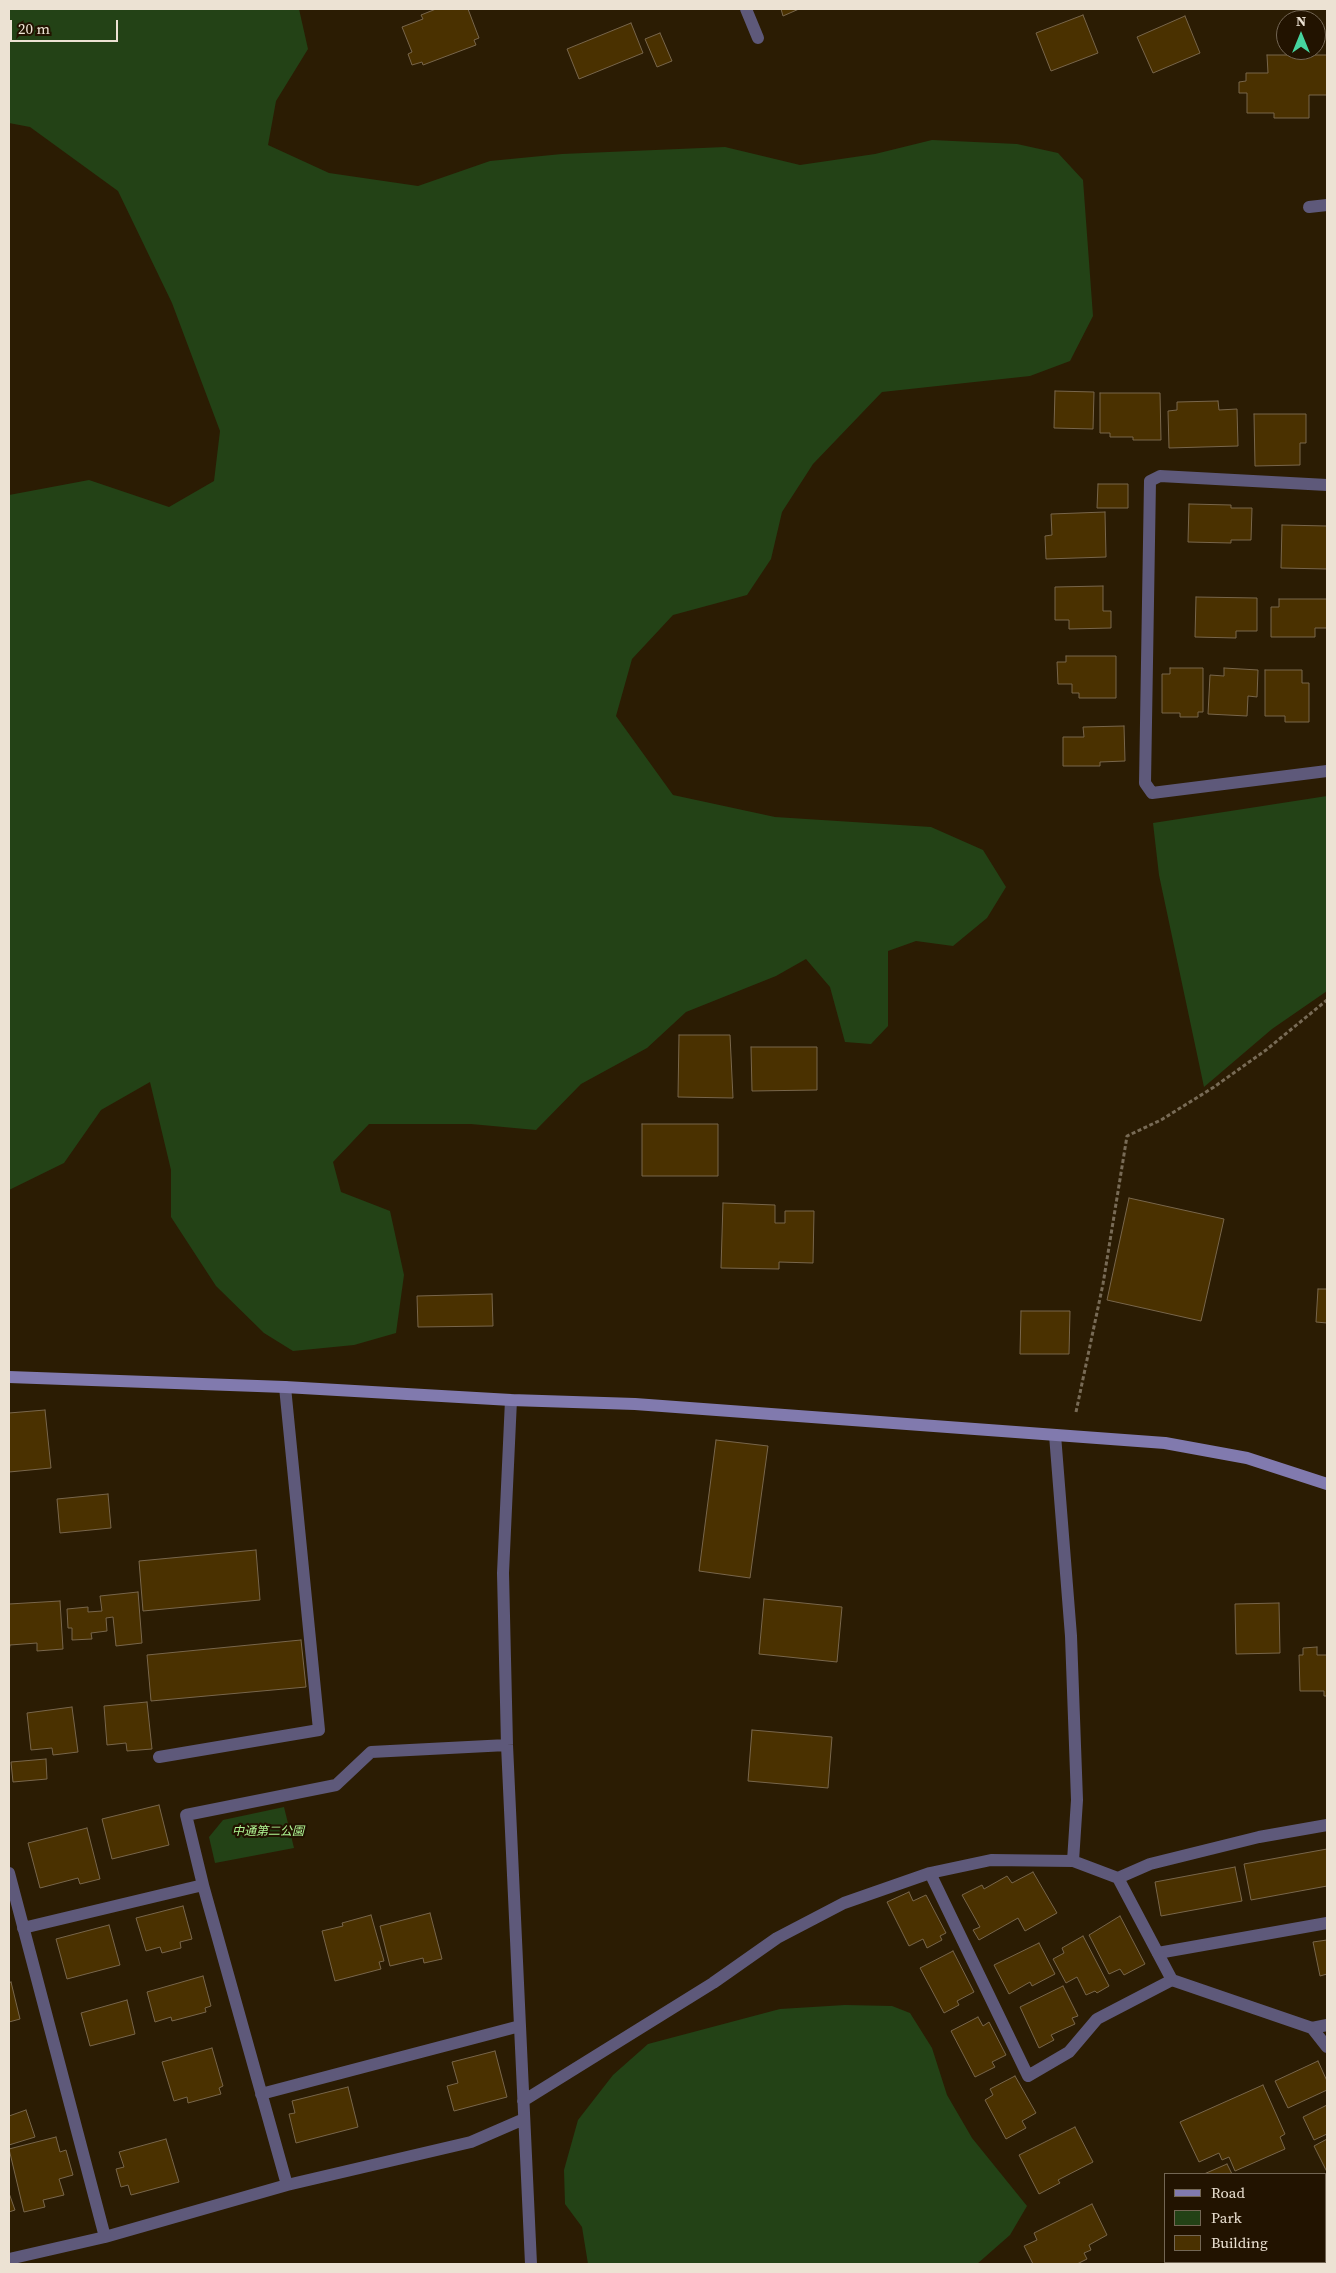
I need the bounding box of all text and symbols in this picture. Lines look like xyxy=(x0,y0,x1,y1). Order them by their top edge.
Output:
scale bar xyxy=(12,10,120,42)
north arrow xyxy=(1276,10,1326,60)
text: N xyxy=(1296,11,1306,31)
text: 20 m xyxy=(18,18,50,39)
park label: 中通第二公園 xyxy=(232,1825,304,1839)
legend xyxy=(1164,2173,1326,2263)
text: Road xyxy=(1211,2182,1245,2203)
text: Park xyxy=(1211,2207,1242,2228)
text: Building xyxy=(1211,2232,1268,2253)

